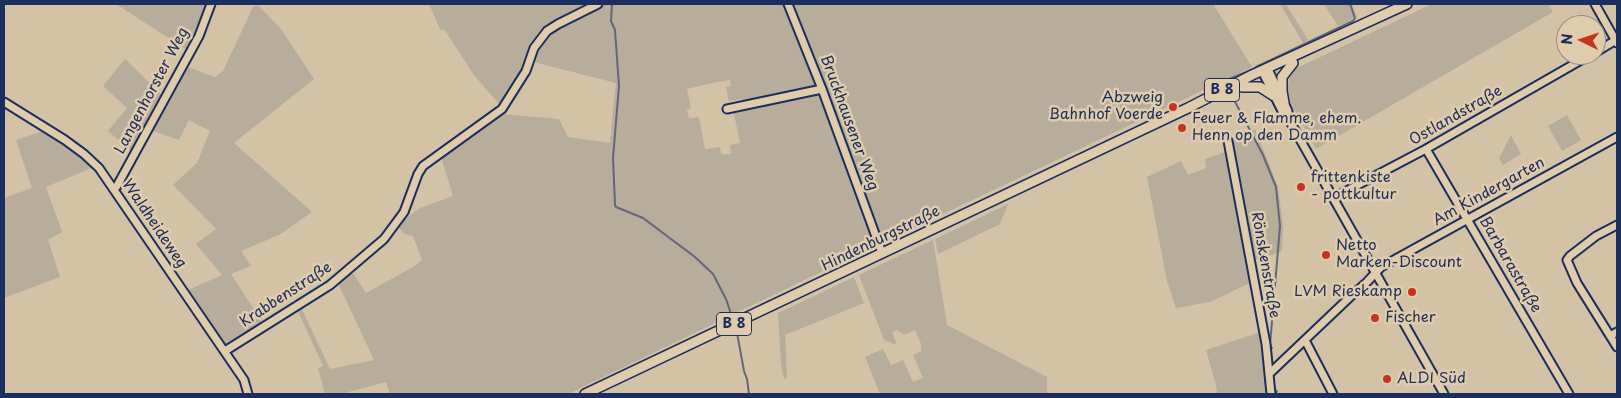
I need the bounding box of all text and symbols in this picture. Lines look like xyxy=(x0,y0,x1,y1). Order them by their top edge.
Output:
north arrow xyxy=(1556,15,1606,65)
street label: Langenhorster Weg xyxy=(111,25,193,157)
text: N xyxy=(1556,33,1577,45)
street label: Bruckhausener Weg xyxy=(816,53,882,193)
road number: B 8 xyxy=(1204,78,1240,102)
street label: Ostlandstraße xyxy=(1407,82,1505,150)
place label: Abzweig Bahnhof Voerde xyxy=(1049,89,1163,124)
marker: Abzweig Bahnhof Voerde xyxy=(1167,101,1179,113)
place label: Feuer & Flamme, ehem. Henn op den Damm xyxy=(1192,110,1361,145)
marker: Feuer & Flamme, ehem. Henn op den Damm xyxy=(1176,122,1188,134)
street label: Am Kindergarten xyxy=(1430,154,1548,230)
place label: frittenkiste - pottkultur xyxy=(1311,169,1396,204)
street label: Waldheideweg xyxy=(118,176,190,272)
marker: frittenkiste - pottkultur xyxy=(1295,181,1307,193)
street label: Hindenburgstraße xyxy=(819,203,943,275)
street label: Rönskenstraße xyxy=(1247,210,1283,320)
street label: Barbarastraße xyxy=(1475,214,1545,316)
place label: Netto Marken-Discount xyxy=(1336,237,1462,272)
marker: Netto Marken-Discount xyxy=(1320,249,1332,261)
street label: Krabbenstraße xyxy=(237,259,335,331)
place label: LVM Rieskamp xyxy=(1294,283,1402,301)
marker: LVM Rieskamp xyxy=(1406,286,1418,298)
place label: Fischer xyxy=(1385,309,1436,327)
road number: B 8 xyxy=(716,312,752,336)
marker: Fischer xyxy=(1369,312,1381,324)
place label: ALDI Süd xyxy=(1397,370,1466,388)
marker: ALDI Süd xyxy=(1381,373,1393,385)

